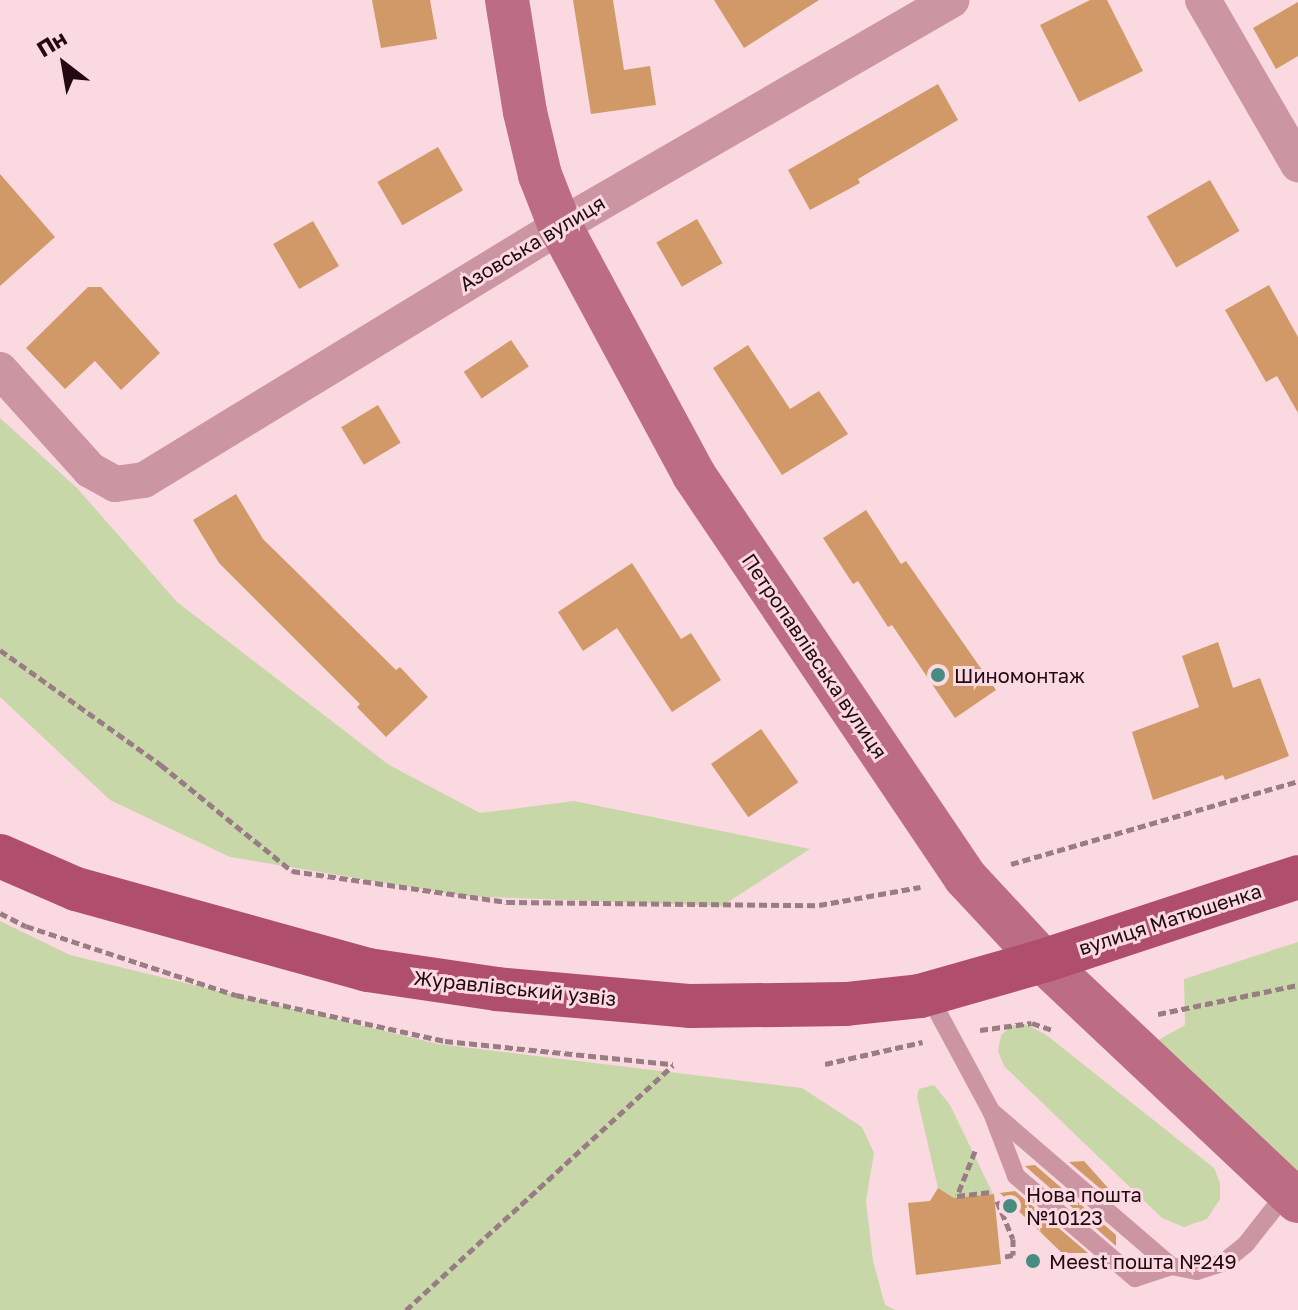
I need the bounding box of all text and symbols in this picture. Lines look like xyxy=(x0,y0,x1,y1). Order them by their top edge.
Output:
north arrow xyxy=(24,24,104,104)
text: Пн xyxy=(32,24,71,62)
street label: Азовська вулиця xyxy=(455,190,609,296)
street label: Петропавлівська вулиця xyxy=(737,549,893,763)
place label: Шиномонтаж xyxy=(954,663,1085,687)
marker: Шиномонтаж xyxy=(929,666,947,684)
street label: вулиця Матюшенка xyxy=(1076,878,1264,960)
street label: Журавлівський узвіз xyxy=(412,965,618,1011)
place label: Нова пошта №10123 xyxy=(1026,1182,1142,1229)
marker: Нова пошта №10123 xyxy=(1001,1197,1019,1215)
place label: Meest пошта №249 xyxy=(1049,1249,1237,1273)
marker: Meest пошта №249 xyxy=(1024,1252,1042,1270)

